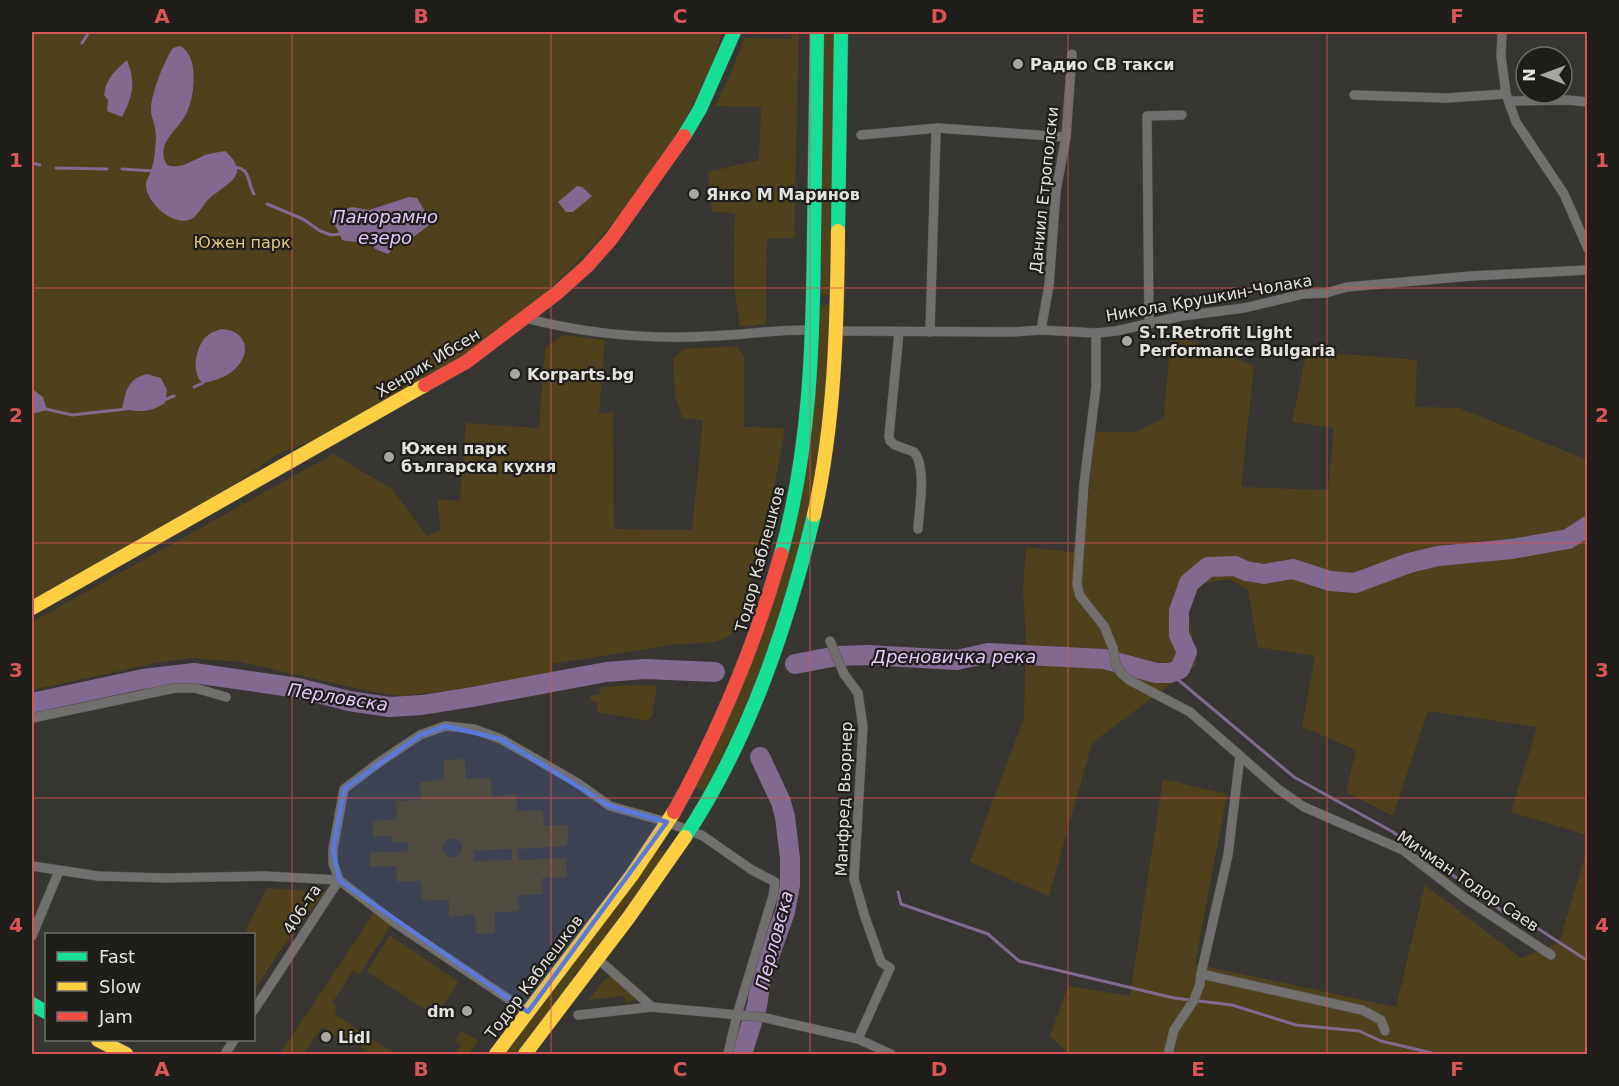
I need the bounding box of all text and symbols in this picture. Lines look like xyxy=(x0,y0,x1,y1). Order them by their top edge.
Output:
text: A xyxy=(154,4,170,28)
text: B xyxy=(413,4,429,28)
text: C xyxy=(673,4,687,28)
text: D xyxy=(931,4,947,28)
text: E xyxy=(1191,4,1205,28)
text: F xyxy=(1450,4,1464,28)
north arrow xyxy=(1514,45,1574,105)
place label: Радио СВ такси xyxy=(1030,55,1174,74)
marker: Радио СВ такси xyxy=(1011,57,1025,71)
text: N xyxy=(1520,68,1539,82)
street label: Даниил Етрополски xyxy=(1026,106,1062,274)
text: 1 xyxy=(9,148,23,172)
text: 1 xyxy=(1595,148,1609,172)
place label: Янко М Маринов xyxy=(706,185,860,204)
marker: Янко М Маринов xyxy=(687,187,701,201)
water label: Панорамно езеро xyxy=(332,206,438,248)
park label: Южен парк xyxy=(193,233,291,252)
street label: Никола Крушкин-Чолака xyxy=(1104,270,1314,326)
place label: S.T.Retrofit Light Performance Bulgaria xyxy=(1139,323,1336,360)
street label: Хенрик Ибсен xyxy=(373,325,483,401)
marker: S.T.Retrofit Light Performance Bulgaria xyxy=(1120,334,1134,348)
place label: Korparts.bg xyxy=(527,365,634,384)
marker: Korparts.bg xyxy=(508,367,522,381)
text: 2 xyxy=(9,403,23,427)
text: 2 xyxy=(1595,403,1609,427)
place label: Южен парк българска кухня xyxy=(401,439,556,476)
marker: Южен парк българска кухня xyxy=(382,450,396,464)
street label: Тодор Каблешков xyxy=(731,484,789,635)
water label: Дреновичка река xyxy=(871,646,1036,667)
text: 3 xyxy=(9,658,23,682)
text: 3 xyxy=(1595,658,1609,682)
water label: Перловска xyxy=(286,679,390,715)
street label: Манфред Вьорнер xyxy=(832,721,856,877)
street label: Мичман Тодор Саев xyxy=(1393,826,1543,936)
street label: 406-та xyxy=(279,881,325,937)
water label: Перловска xyxy=(751,889,797,991)
street label: Тодор Каблешков xyxy=(481,911,587,1044)
text: 4 xyxy=(9,913,23,937)
text: 4 xyxy=(1595,913,1609,937)
legend xyxy=(45,933,255,1041)
text: Fast xyxy=(99,946,135,967)
text: Slow xyxy=(99,976,141,997)
place label: dm xyxy=(427,1002,455,1021)
marker: dm xyxy=(460,1004,474,1018)
text: Jam xyxy=(98,1006,133,1027)
place label: Lidl xyxy=(338,1028,371,1047)
marker: Lidl xyxy=(319,1030,333,1044)
text: A xyxy=(154,1057,170,1081)
text: B xyxy=(413,1057,429,1081)
text: C xyxy=(673,1057,687,1081)
text: D xyxy=(931,1057,947,1081)
text: E xyxy=(1191,1057,1205,1081)
text: F xyxy=(1450,1057,1464,1081)

